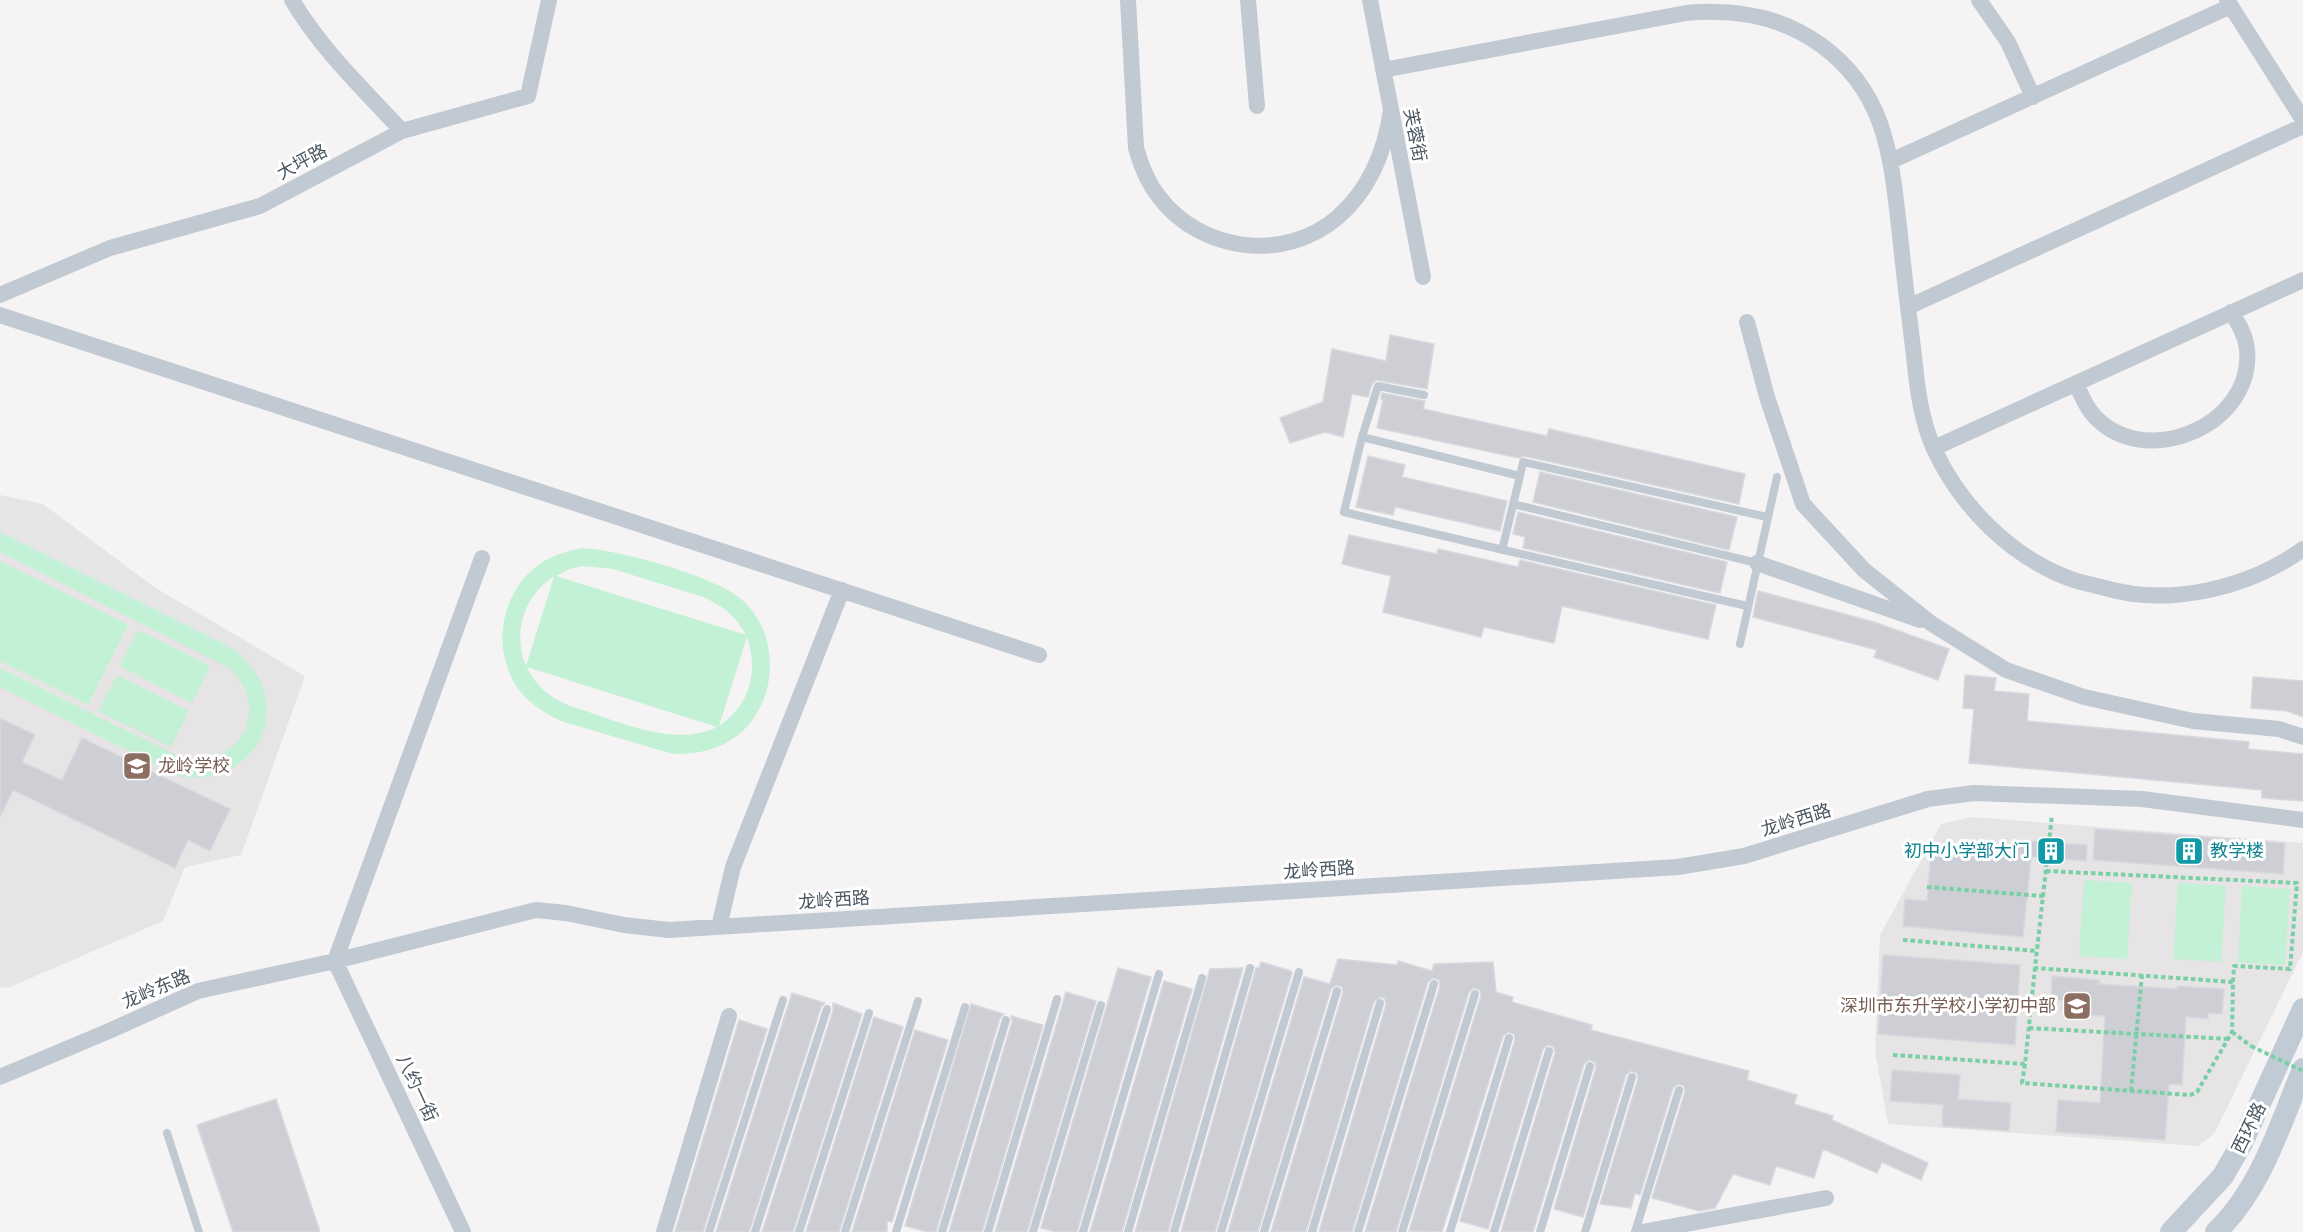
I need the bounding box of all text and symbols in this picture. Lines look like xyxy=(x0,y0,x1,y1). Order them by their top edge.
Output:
street label: 芙蓉街 xyxy=(1399,106,1431,164)
street label: 大坪路 xyxy=(273,140,331,184)
school or university icon: 龙岭学校 xyxy=(121,750,153,782)
place label: 龙岭学校 xyxy=(158,755,230,777)
street label: 龙岭西路 xyxy=(1758,799,1834,841)
building icon: 初中小学部大门 xyxy=(2035,835,2067,867)
building icon: 教学楼 xyxy=(2173,835,2205,867)
place label: 初中小学部大门 xyxy=(1904,840,2030,862)
place label: 教学楼 xyxy=(2210,840,2264,862)
street label: 龙岭西路 xyxy=(1282,857,1356,883)
street label: 龙岭西路 xyxy=(797,887,871,913)
street label: 龙岭东路 xyxy=(119,965,193,1013)
school or university icon: 深圳市东升学校小学初中部 xyxy=(2061,990,2093,1022)
place label: 深圳市东升学校小学初中部 xyxy=(1840,995,2056,1017)
street label: 八约一街 xyxy=(392,1051,442,1125)
street label: 西环路 xyxy=(2227,1099,2271,1157)

